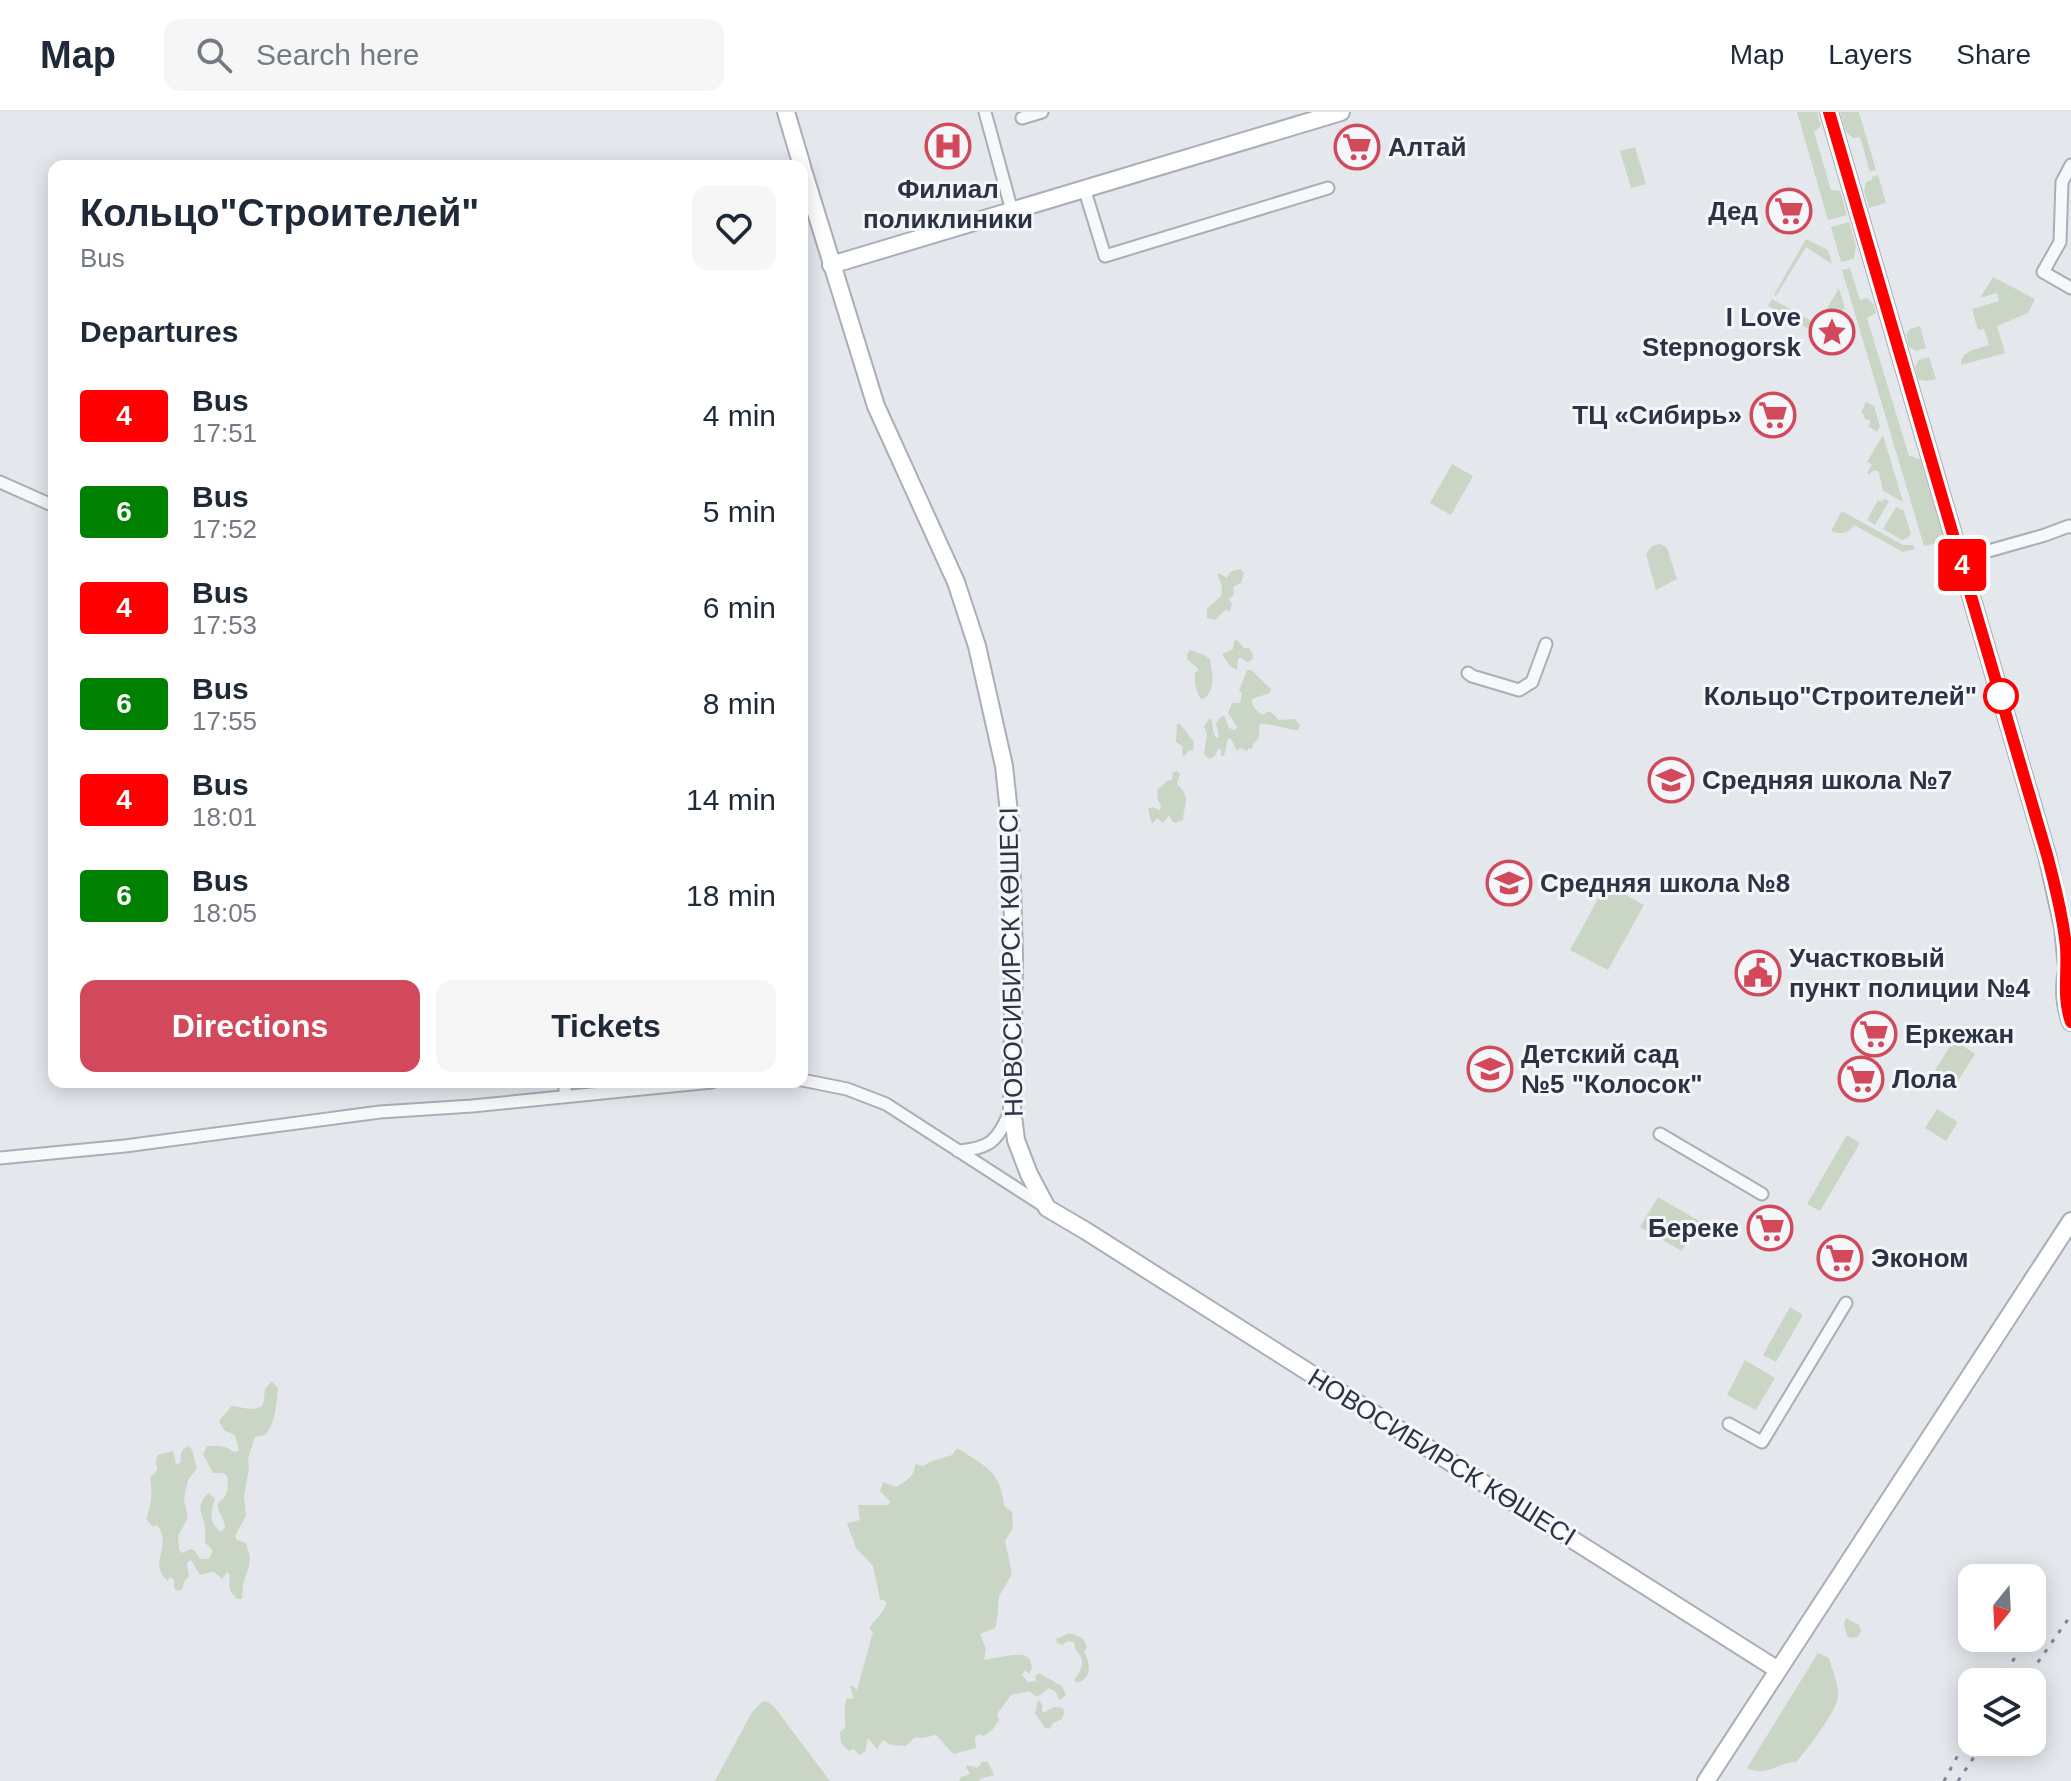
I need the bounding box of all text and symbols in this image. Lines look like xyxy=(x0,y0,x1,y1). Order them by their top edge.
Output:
search box xyxy=(164,19,724,91)
icon: search xyxy=(192,33,236,77)
text: Map xyxy=(40,34,116,76)
text: Search here xyxy=(256,38,419,71)
text: Map xyxy=(1730,39,1784,70)
text: Layers xyxy=(1828,39,1912,70)
text: Share xyxy=(1956,39,2031,70)
hospital icon: Филиал поликлиники xyxy=(924,122,972,170)
supermarket icon: Алтай xyxy=(1333,123,1381,171)
place label: Алтай xyxy=(1388,132,1466,162)
place label: Филиал поликлиники xyxy=(863,174,1033,234)
button: heart xyxy=(692,186,776,270)
supermarket icon: Дед xyxy=(1765,187,1813,235)
text: Кольцо"Строителей" xyxy=(80,192,479,234)
place label: Дед xyxy=(1708,196,1758,226)
text: Bus xyxy=(80,243,125,273)
place label: I Love Stepnogorsk xyxy=(1642,302,1802,362)
place icon: I Love Stepnogorsk xyxy=(1808,308,1856,356)
text: Departures xyxy=(80,315,238,348)
text: Bus xyxy=(192,384,249,417)
supermarket icon: ТЦ «Сибирь» xyxy=(1749,391,1797,439)
text: 4 min xyxy=(703,399,776,432)
text: 4 xyxy=(116,400,132,431)
place label: ТЦ «Сибирь» xyxy=(1572,400,1742,430)
text: 17:51 xyxy=(192,418,257,448)
text: Bus xyxy=(192,480,249,513)
text: 5 min xyxy=(703,495,776,528)
text: 6 xyxy=(116,496,132,527)
text: 17:52 xyxy=(192,514,257,544)
line badge: 4 xyxy=(1936,539,1988,591)
text: 4 xyxy=(1954,549,1970,580)
text: Bus xyxy=(192,576,249,609)
text: 6 min xyxy=(703,591,776,624)
text: 4 xyxy=(116,592,132,623)
text: 17:53 xyxy=(192,610,257,640)
text: Bus xyxy=(192,672,249,705)
marker: Кольцо"Строителей" xyxy=(1984,679,2018,713)
place label: Кольцо"Строителей" xyxy=(1704,681,1977,711)
text: 8 min xyxy=(703,687,776,720)
text: 6 xyxy=(116,688,132,719)
text: 17:55 xyxy=(192,706,257,736)
school or university icon: Средняя школа №7 xyxy=(1647,756,1695,804)
place label: Средняя школа №7 xyxy=(1702,765,1952,795)
text: Bus xyxy=(192,768,249,801)
text: 14 min xyxy=(686,783,776,816)
text: 4 xyxy=(116,784,132,815)
text: 18:01 xyxy=(192,802,257,832)
street label: НОВОСИБИРСК КӨШЕСІ xyxy=(993,807,1029,1117)
school or university icon: Средняя школа №8 xyxy=(1485,859,1533,907)
text: Bus xyxy=(192,864,249,897)
place label: Средняя школа №8 xyxy=(1540,868,1790,898)
text: 18 min xyxy=(686,879,776,912)
text: 6 xyxy=(116,880,132,911)
text: 18:05 xyxy=(192,898,257,928)
place label: Участковый пункт полиции №4 xyxy=(1789,943,2030,1003)
public building icon: Участковый пункт полиции №4 xyxy=(1734,949,1782,997)
button: Directions xyxy=(80,980,420,1072)
button: Tickets xyxy=(436,980,776,1072)
supermarket icon: Еркежан xyxy=(1850,1010,1898,1058)
place label: Еркежан xyxy=(1905,1019,2014,1049)
place label: Детский сад №5 "Колосок" xyxy=(1521,1039,1703,1099)
school or university icon: Детский сад №5 "Колосок" xyxy=(1466,1045,1514,1093)
supermarket icon: Лола xyxy=(1837,1055,1885,1103)
place label: Лола xyxy=(1892,1064,1957,1094)
supermarket icon: Береке xyxy=(1746,1204,1794,1252)
place label: Береке xyxy=(1648,1213,1739,1243)
supermarket icon: Эконом xyxy=(1816,1234,1864,1282)
place label: Эконом xyxy=(1871,1243,1969,1273)
street label: НОВОСИБИРСК КӨШЕСІ xyxy=(1303,1362,1581,1552)
north arrow xyxy=(1958,1564,2046,1652)
map controls xyxy=(1958,1564,2046,1756)
button: layers xyxy=(1958,1668,2046,1756)

